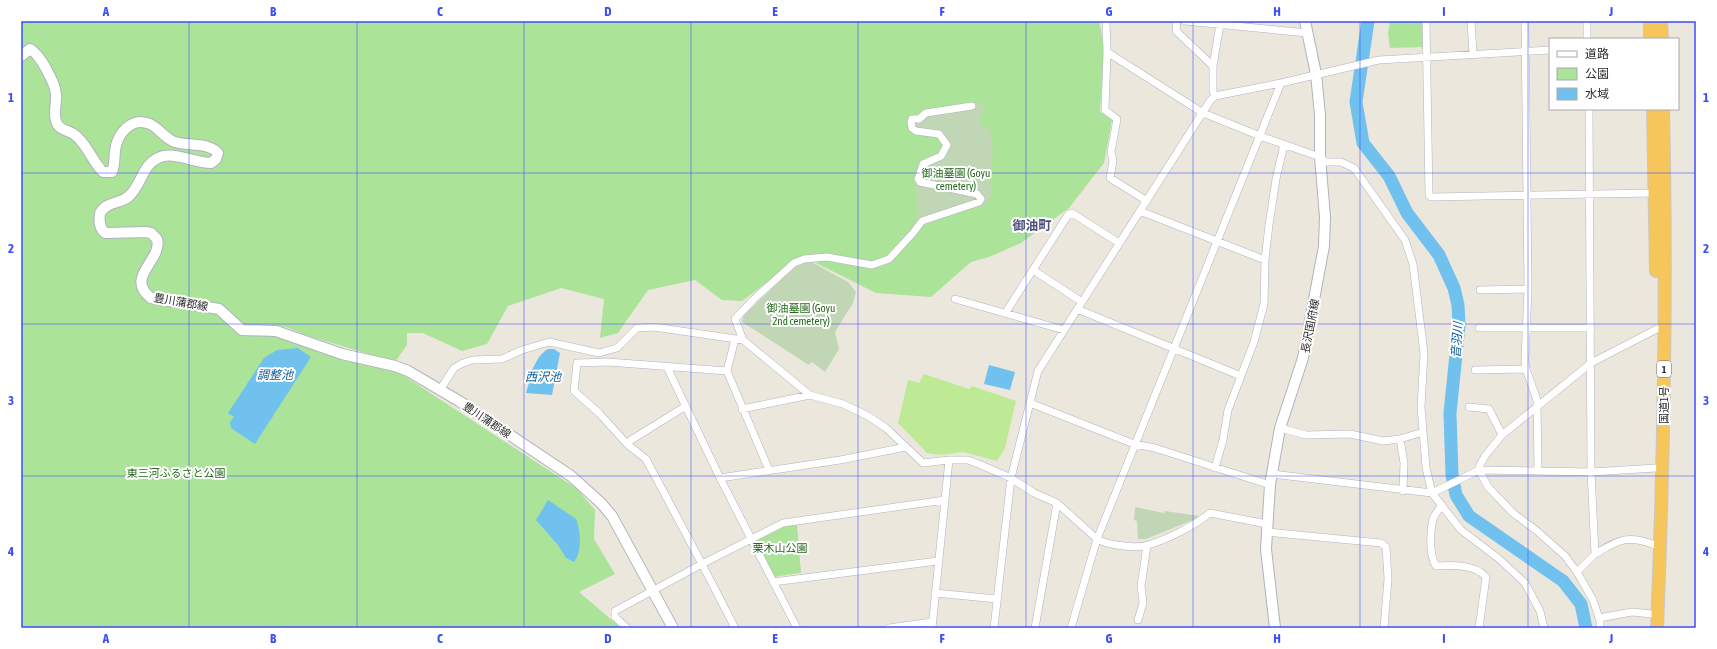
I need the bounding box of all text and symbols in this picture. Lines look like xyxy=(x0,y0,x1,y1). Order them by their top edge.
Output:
text: A xyxy=(102,4,110,19)
text: B xyxy=(270,4,277,19)
text: C xyxy=(437,4,443,19)
text: D xyxy=(604,4,612,19)
text: E xyxy=(772,4,778,19)
text: F xyxy=(939,4,945,19)
text: G xyxy=(1106,4,1113,19)
text: H xyxy=(1273,4,1281,19)
text: I xyxy=(1442,4,1446,19)
text: J xyxy=(1608,4,1613,19)
legend xyxy=(1549,38,1679,110)
text: 道路 xyxy=(1585,47,1609,61)
text: 公園 xyxy=(1585,67,1609,81)
text: 水域 xyxy=(1585,87,1609,101)
text: 1 xyxy=(8,90,14,105)
text: 1 xyxy=(1703,90,1709,105)
park label: 御油墓園 (Goyu cemetery) xyxy=(921,167,990,192)
district label: 御油町 xyxy=(1012,218,1052,233)
text: 2 xyxy=(8,241,14,256)
text: 2 xyxy=(1703,241,1709,256)
street label: 豊川蒲郡線 xyxy=(153,291,209,313)
street label: 長沢国府線 xyxy=(1299,298,1321,354)
park label: 御油墓園 (Goyu 2nd cemetery) xyxy=(766,302,835,327)
water label: 音羽川 xyxy=(1449,320,1465,358)
road number: 1 xyxy=(1657,361,1671,377)
water label: 調整池 xyxy=(257,368,294,382)
water label: 西沢池 xyxy=(525,370,562,384)
street label: 国道1号 xyxy=(1658,386,1670,424)
text: 3 xyxy=(8,393,14,408)
text: 3 xyxy=(1703,393,1709,408)
street label: 豊川蒲郡線 xyxy=(461,400,513,440)
park label: 東三河ふるさと公園 xyxy=(127,467,226,479)
park label: 栗木山公園 xyxy=(753,542,808,554)
text: 4 xyxy=(7,544,14,559)
text: 4 xyxy=(1702,544,1709,559)
text: A xyxy=(102,631,110,646)
text: B xyxy=(270,631,277,646)
text: C xyxy=(437,631,443,646)
text: D xyxy=(604,631,612,646)
text: E xyxy=(772,631,778,646)
text: F xyxy=(939,631,945,646)
text: G xyxy=(1106,631,1113,646)
text: H xyxy=(1273,631,1281,646)
text: I xyxy=(1442,631,1446,646)
text: J xyxy=(1608,631,1613,646)

